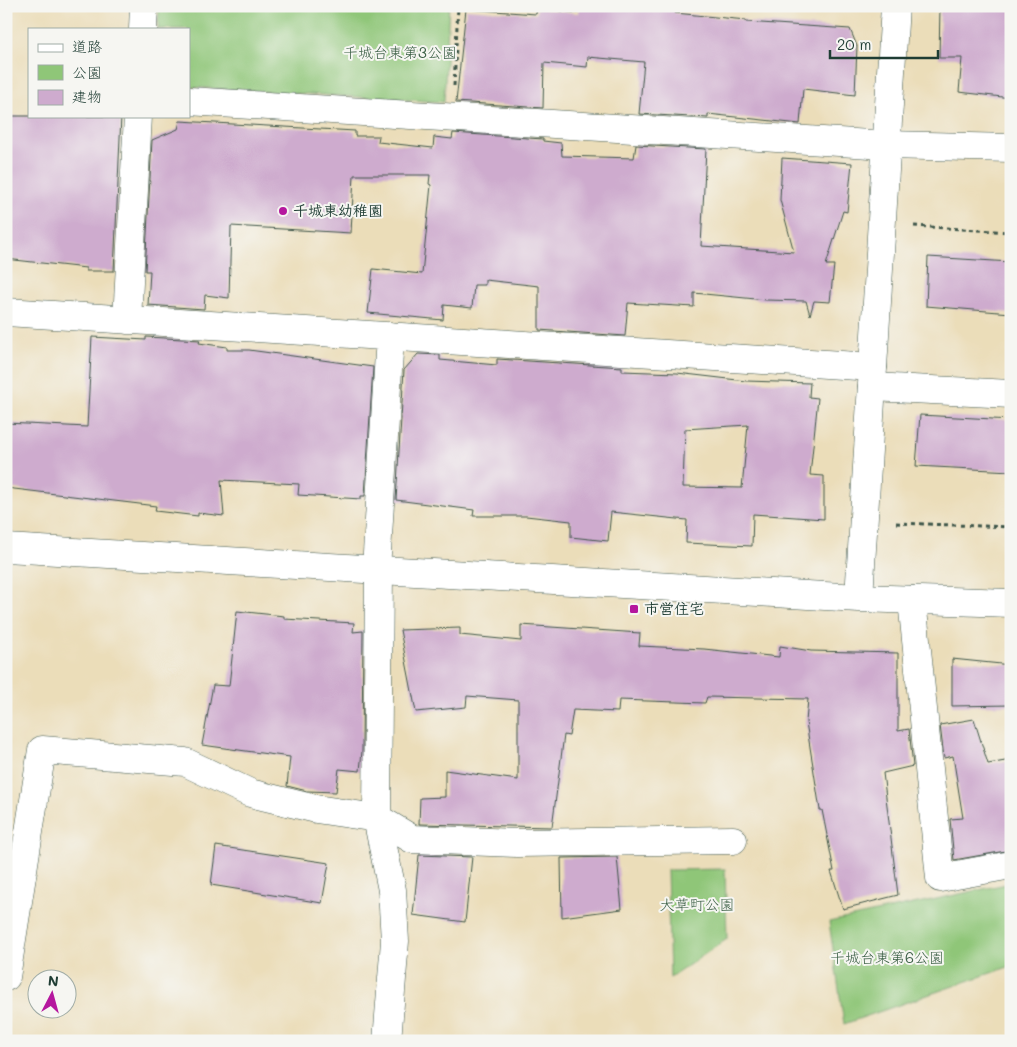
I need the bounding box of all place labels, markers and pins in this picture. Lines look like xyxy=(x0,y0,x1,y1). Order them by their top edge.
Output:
place label: 千城東幼稚園 xyxy=(293,200,383,220)
marker: 千城東幼稚園 xyxy=(277,205,289,217)
place label: 市営住宅 xyxy=(644,598,704,618)
marker: 市営住宅 xyxy=(628,603,640,615)

